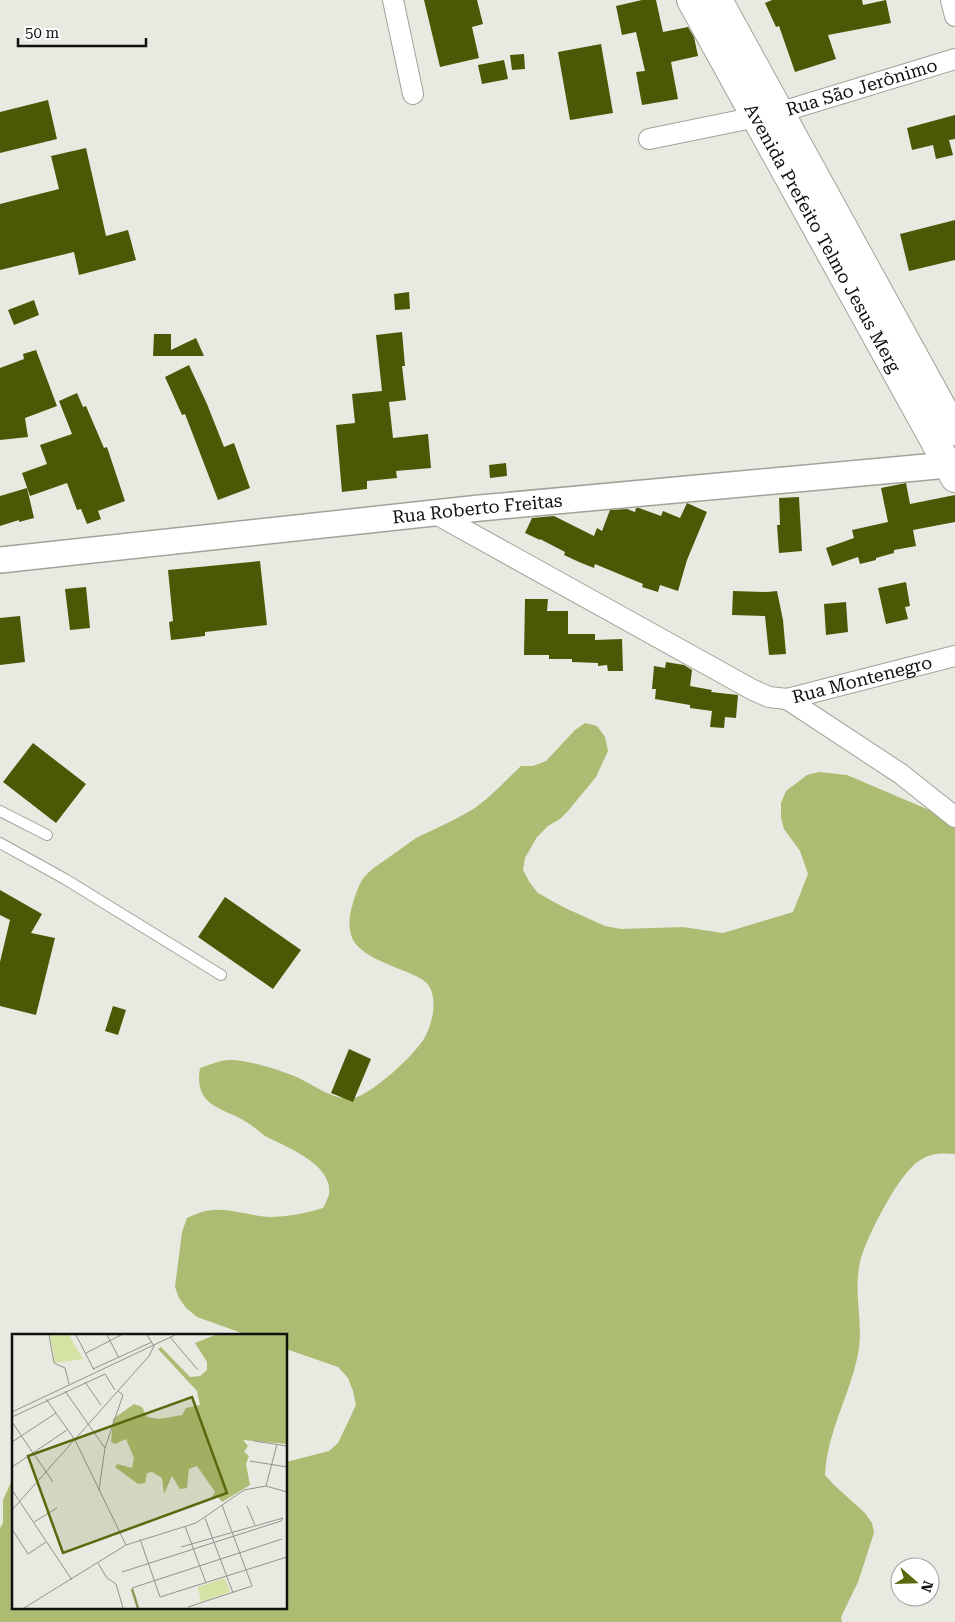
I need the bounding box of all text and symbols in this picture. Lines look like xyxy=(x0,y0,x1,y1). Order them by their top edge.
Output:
scale bar xyxy=(18,15,145,47)
text: 50 m xyxy=(25,24,60,42)
street label: Rua São Jerônimo xyxy=(783,54,940,120)
street label: Avenida Prefeito Telmo Jesus Merg xyxy=(740,100,906,377)
street label: Rua Roberto Freitas xyxy=(391,489,563,527)
street label: Rua Montenegro xyxy=(790,651,934,707)
inset map xyxy=(12,1334,288,1610)
north arrow xyxy=(890,1557,940,1607)
text: N xyxy=(918,1579,937,1594)

